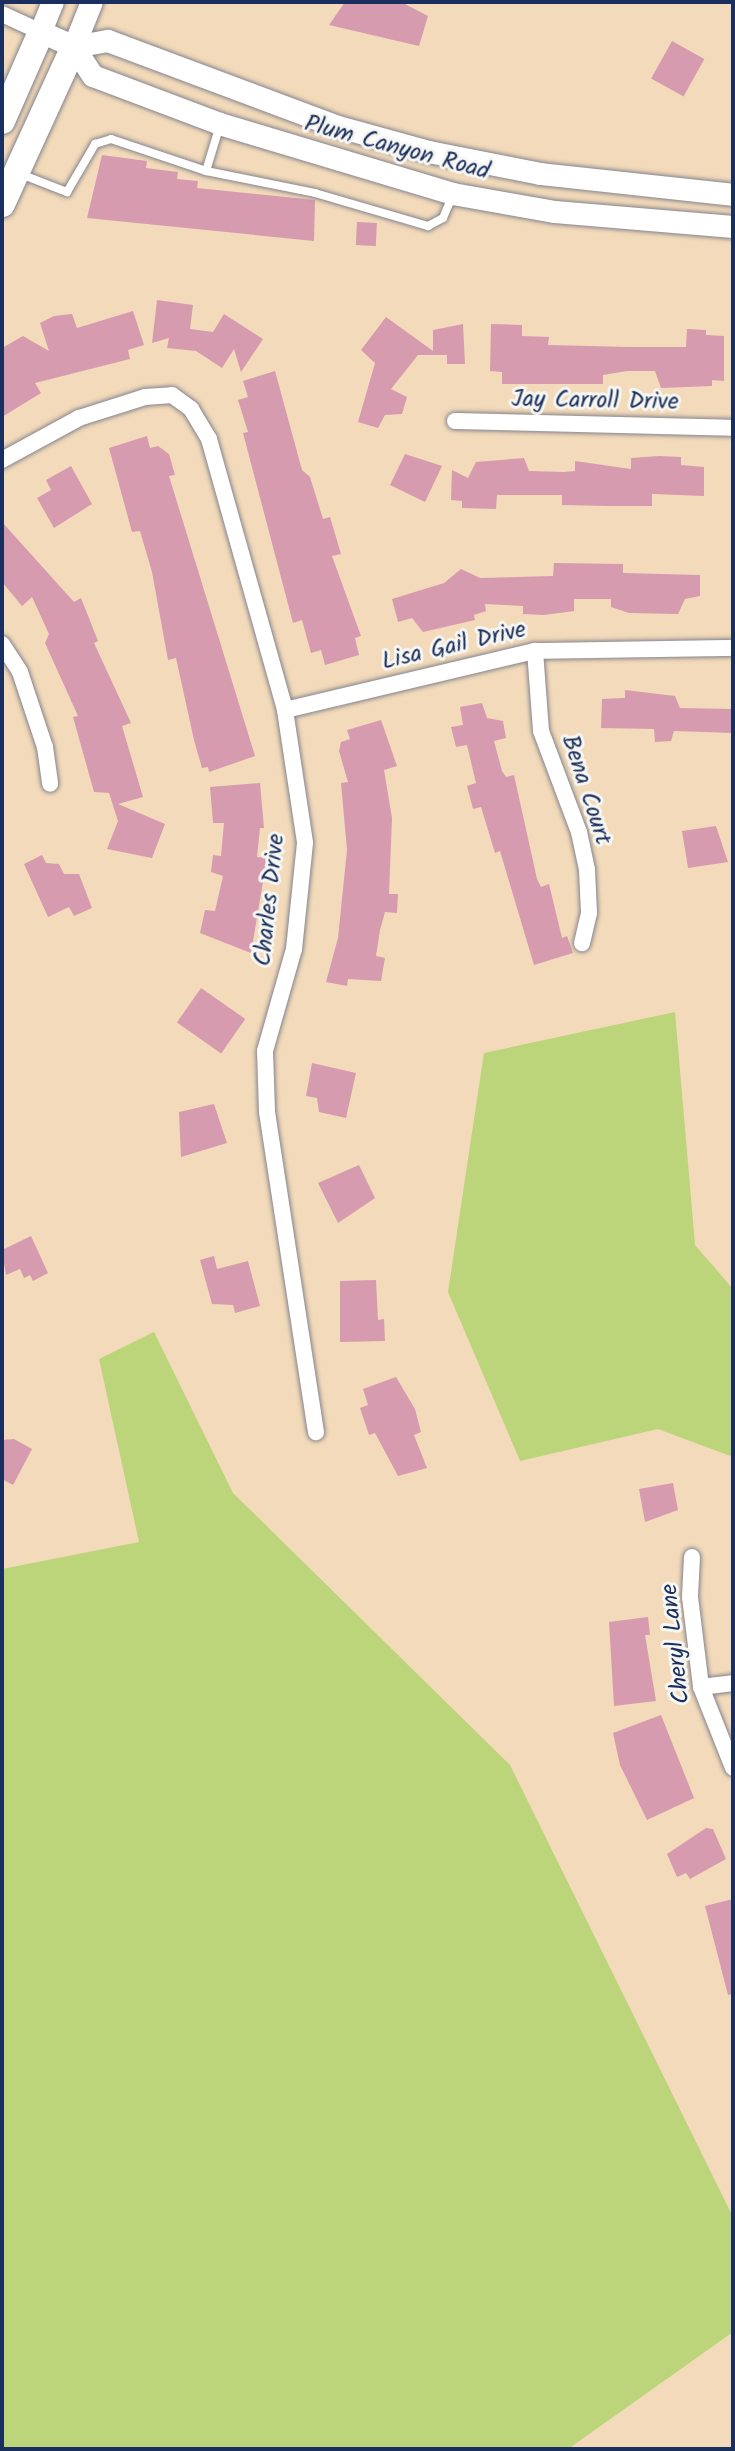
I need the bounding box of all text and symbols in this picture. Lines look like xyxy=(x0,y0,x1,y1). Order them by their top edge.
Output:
street label: Plum Canyon Road xyxy=(301,109,493,187)
street label: Jay Carroll Drive xyxy=(511,385,679,417)
street label: Lisa Gail Drive xyxy=(379,615,529,677)
street label: Bena Court xyxy=(555,731,617,849)
street label: Charles Drive xyxy=(249,832,291,968)
street label: Cheryl Lane xyxy=(655,1582,697,1706)

